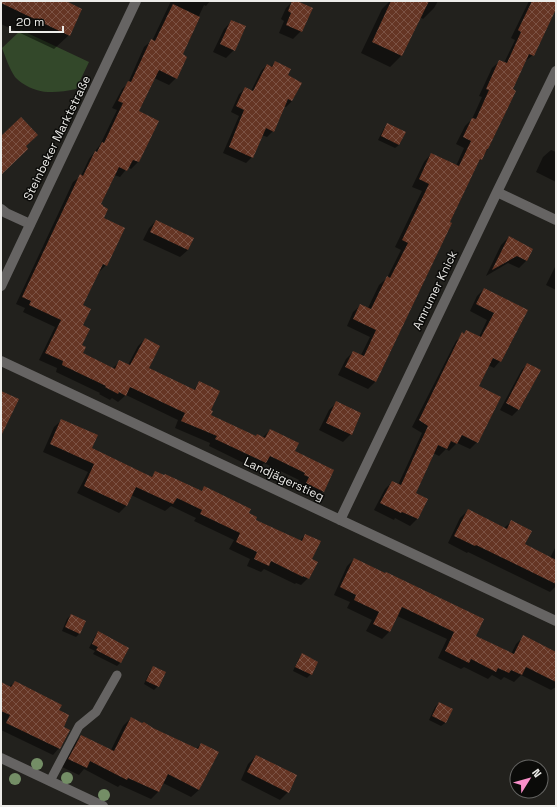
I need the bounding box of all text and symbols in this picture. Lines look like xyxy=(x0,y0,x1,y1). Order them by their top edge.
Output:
scale bar xyxy=(10,8,63,34)
text: 20 m xyxy=(16,14,44,30)
street label: Steinbeker Marktstraße xyxy=(20,73,94,203)
street label: Amrumer Knick xyxy=(409,247,461,332)
street label: Landjägerstieg xyxy=(241,453,327,505)
north arrow xyxy=(509,759,549,799)
text: N xyxy=(529,766,545,780)

